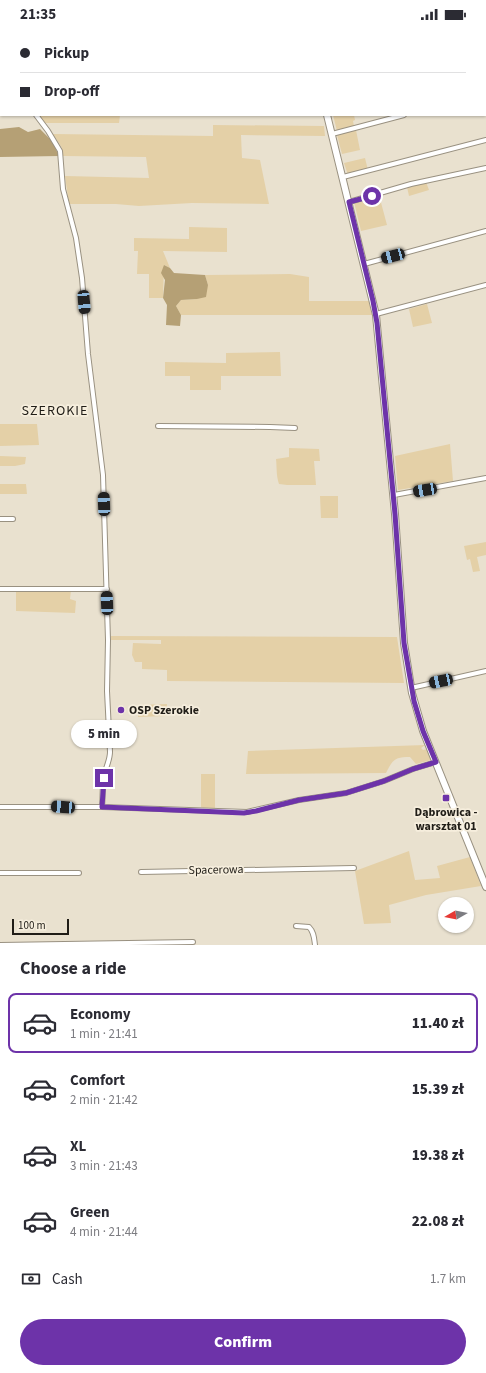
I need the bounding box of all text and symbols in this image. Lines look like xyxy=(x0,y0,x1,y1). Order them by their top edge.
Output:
text: 21:35 xyxy=(20,4,56,25)
text: Pickup xyxy=(44,43,89,64)
text: Drop-off xyxy=(44,81,99,102)
route start xyxy=(363,187,381,205)
car xyxy=(380,247,406,265)
car xyxy=(77,290,91,314)
district label: SZEROKIE xyxy=(22,401,88,421)
car xyxy=(412,482,438,498)
car xyxy=(98,492,110,516)
car xyxy=(101,591,113,615)
car xyxy=(428,673,454,689)
place label: OSP Szerokie xyxy=(129,702,199,719)
marker: OSP Szerokie xyxy=(116,705,126,715)
callout: 5 min xyxy=(71,720,137,748)
text: 5 min xyxy=(88,725,120,743)
route end xyxy=(95,769,113,787)
marker: Dąbrowica - warsztat 01 xyxy=(441,793,451,803)
car xyxy=(51,800,75,814)
place label: Dąbrowica - warsztat 01 xyxy=(415,804,477,835)
street label: Spacerowa xyxy=(188,861,244,879)
north arrow xyxy=(438,897,474,933)
map controls xyxy=(438,897,474,933)
scale bar xyxy=(12,917,69,936)
text: 100 m xyxy=(18,918,46,933)
text: Choose a ride xyxy=(20,956,126,981)
text: Economy xyxy=(70,1004,131,1025)
icon: car xyxy=(22,1005,58,1041)
text: 11.40 zł xyxy=(412,1013,464,1034)
text: 1 min · 21:41 xyxy=(70,1025,138,1043)
text: Comfort xyxy=(70,1070,125,1091)
icon: car xyxy=(22,1071,58,1107)
text: 15.39 zł xyxy=(412,1079,464,1100)
text: 2 min · 21:42 xyxy=(70,1091,138,1109)
text: XL xyxy=(70,1136,86,1157)
icon: car xyxy=(22,1137,58,1173)
text: 19.38 zł xyxy=(412,1145,464,1166)
text: 3 min · 21:43 xyxy=(70,1157,138,1175)
text: Green xyxy=(70,1202,110,1223)
icon: car xyxy=(22,1203,58,1239)
text: 22.08 zł xyxy=(412,1211,464,1232)
text: 4 min · 21:44 xyxy=(70,1223,138,1241)
icon: cash xyxy=(20,1268,42,1290)
text: Cash xyxy=(52,1269,83,1290)
text: 1.7 km xyxy=(430,1270,466,1288)
button: Confirm xyxy=(20,1319,466,1365)

